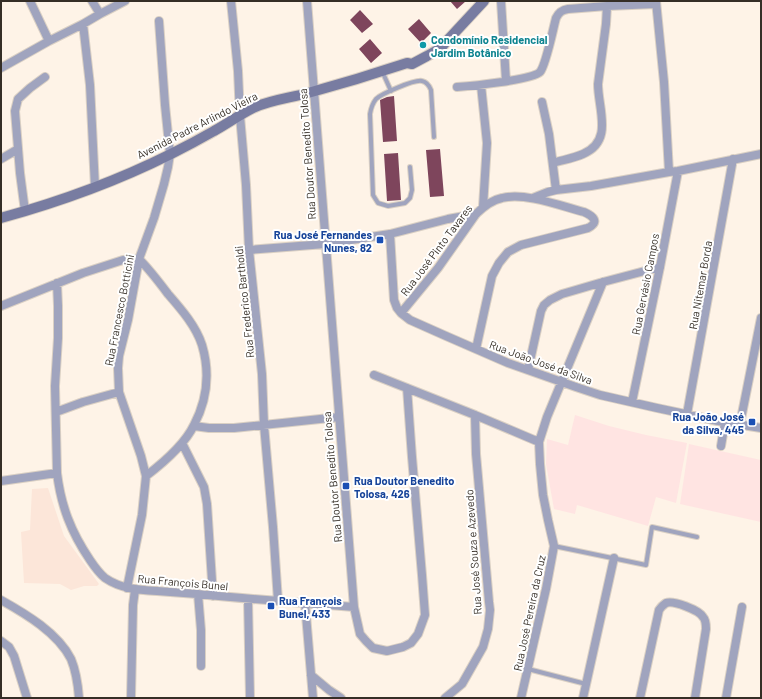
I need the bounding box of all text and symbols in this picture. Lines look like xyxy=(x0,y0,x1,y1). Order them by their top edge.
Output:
place label: Condomínio Residencial Jardim Botânico xyxy=(431,33,548,59)
marker: Condomínio Residencial Jardim Botânico xyxy=(418,40,428,50)
street label: Rua Doutor Benedito Tolosa xyxy=(296,88,318,220)
street label: Avenida Padre Arlindo Vieira xyxy=(135,89,259,161)
street label: Rua José Pinto Tavares xyxy=(397,202,475,298)
place label: Rua José Fernandes Nunes, 82 xyxy=(274,228,372,254)
street label: Rua Gervásio Campos xyxy=(629,232,661,336)
marker: Rua José Fernandes Nunes, 82 xyxy=(375,235,385,245)
street label: Rua Nitemar Borda xyxy=(686,240,714,330)
street label: Rua Frederico Bartholdi xyxy=(232,245,256,359)
street label: Rua Francesco Botticini xyxy=(102,253,136,367)
street label: Rua João José da Silva xyxy=(488,337,594,387)
place label: Rua João José da Silva, 445 xyxy=(673,410,744,436)
street label: Rua Doutor Benedito Tolosa xyxy=(320,411,344,543)
marker: Rua João José da Silva, 445 xyxy=(747,417,757,427)
place label: Rua Doutor Benedito Tolosa, 426 xyxy=(354,474,454,500)
marker: Rua Doutor Benedito Tolosa, 426 xyxy=(341,481,351,491)
street label: Rua José Souza e Azevedo xyxy=(462,489,484,615)
street label: Rua José Pereira da Cruz xyxy=(510,554,548,672)
street label: Rua François Bunel xyxy=(137,572,229,592)
place label: Rua François Bunel, 433 xyxy=(279,594,342,620)
marker: Rua François Bunel, 433 xyxy=(266,601,276,611)

